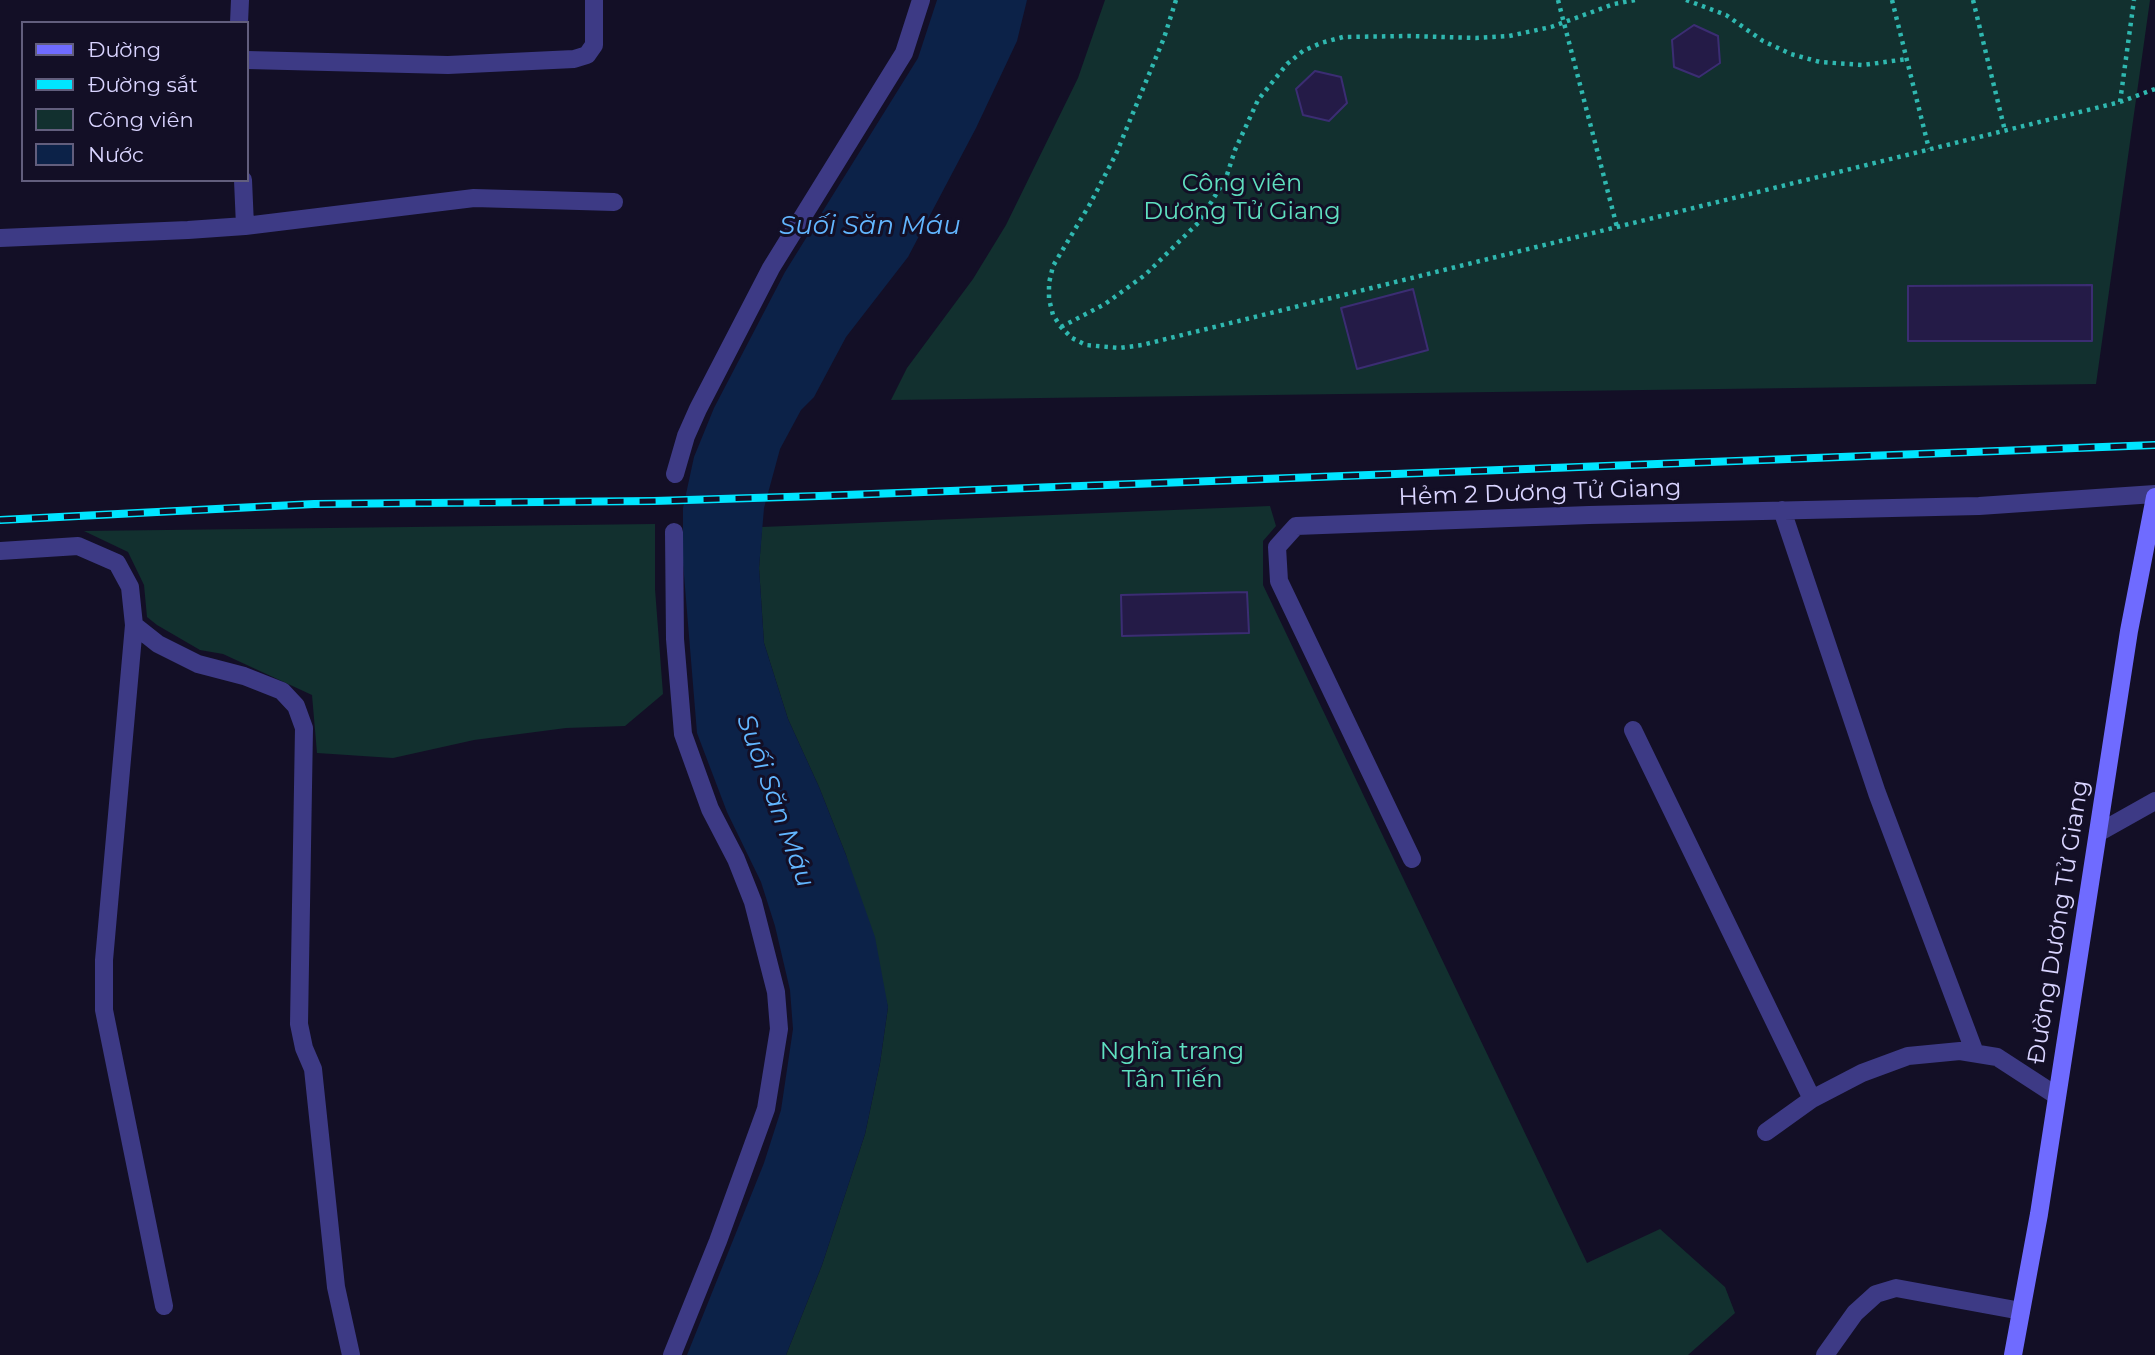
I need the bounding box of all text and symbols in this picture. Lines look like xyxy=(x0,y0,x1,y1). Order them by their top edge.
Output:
legend xyxy=(21,21,248,182)
text: Đường xyxy=(88,37,161,62)
text: Đường sắt xyxy=(88,72,198,97)
text: Công viên xyxy=(88,107,194,132)
text: Nước xyxy=(88,142,144,167)
park label: Công viên Dương Tử Giang xyxy=(1143,170,1341,226)
water label: Suối Săn Máu xyxy=(779,210,961,242)
street label: Hẻm 2 Dương Tử Giang xyxy=(1398,474,1682,512)
water label: Suối Săn Máu xyxy=(729,710,821,892)
street label: Đường Dương Tử Giang xyxy=(2022,778,2096,1066)
park label: Nghĩa trang Tân Tiến xyxy=(1100,1038,1244,1094)

